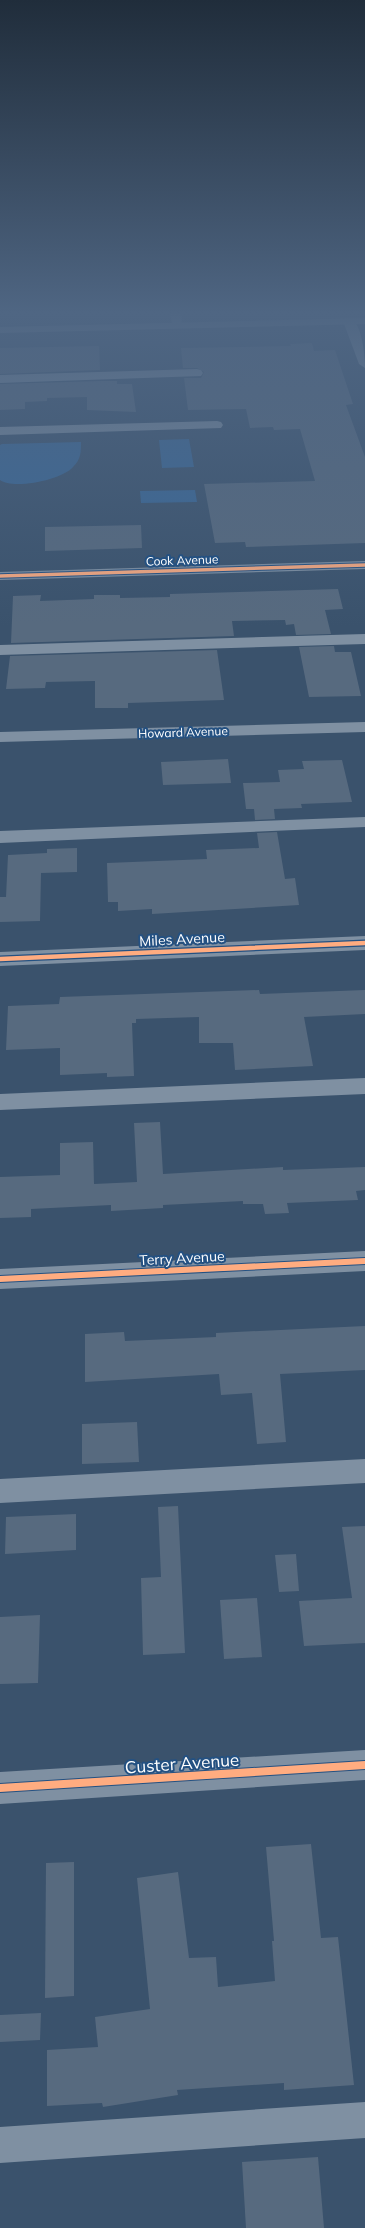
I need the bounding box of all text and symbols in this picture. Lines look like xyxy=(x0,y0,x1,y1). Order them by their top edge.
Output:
street label: Cook Avenue xyxy=(145,551,219,569)
street label: Howard Avenue xyxy=(138,723,228,741)
street label: Miles Avenue xyxy=(139,928,225,950)
street label: Terry Avenue xyxy=(139,1247,225,1269)
street label: Custer Avenue xyxy=(124,1749,240,1777)

